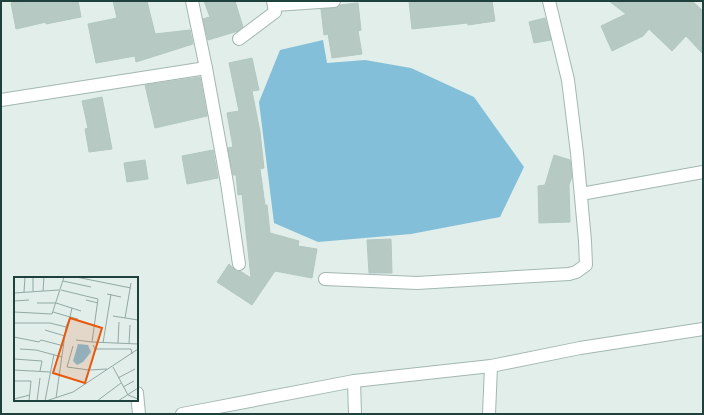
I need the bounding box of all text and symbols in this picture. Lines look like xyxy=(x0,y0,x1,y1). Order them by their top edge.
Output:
inset map xyxy=(14,277,138,401)

